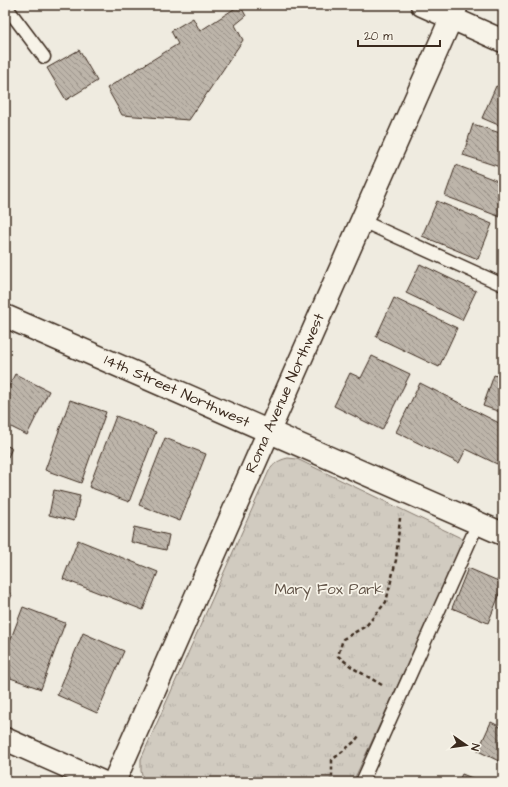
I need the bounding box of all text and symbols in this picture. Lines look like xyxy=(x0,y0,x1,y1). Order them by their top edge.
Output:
scale bar xyxy=(358,22,440,48)
text: 20 m xyxy=(364,28,393,45)
street label: Roma Avenue Northwest xyxy=(240,310,330,476)
street label: 14th Street Northwest xyxy=(101,349,253,433)
park label: Mary Fox Park xyxy=(274,579,384,601)
north arrow xyxy=(446,725,486,765)
text: N xyxy=(467,742,483,752)

